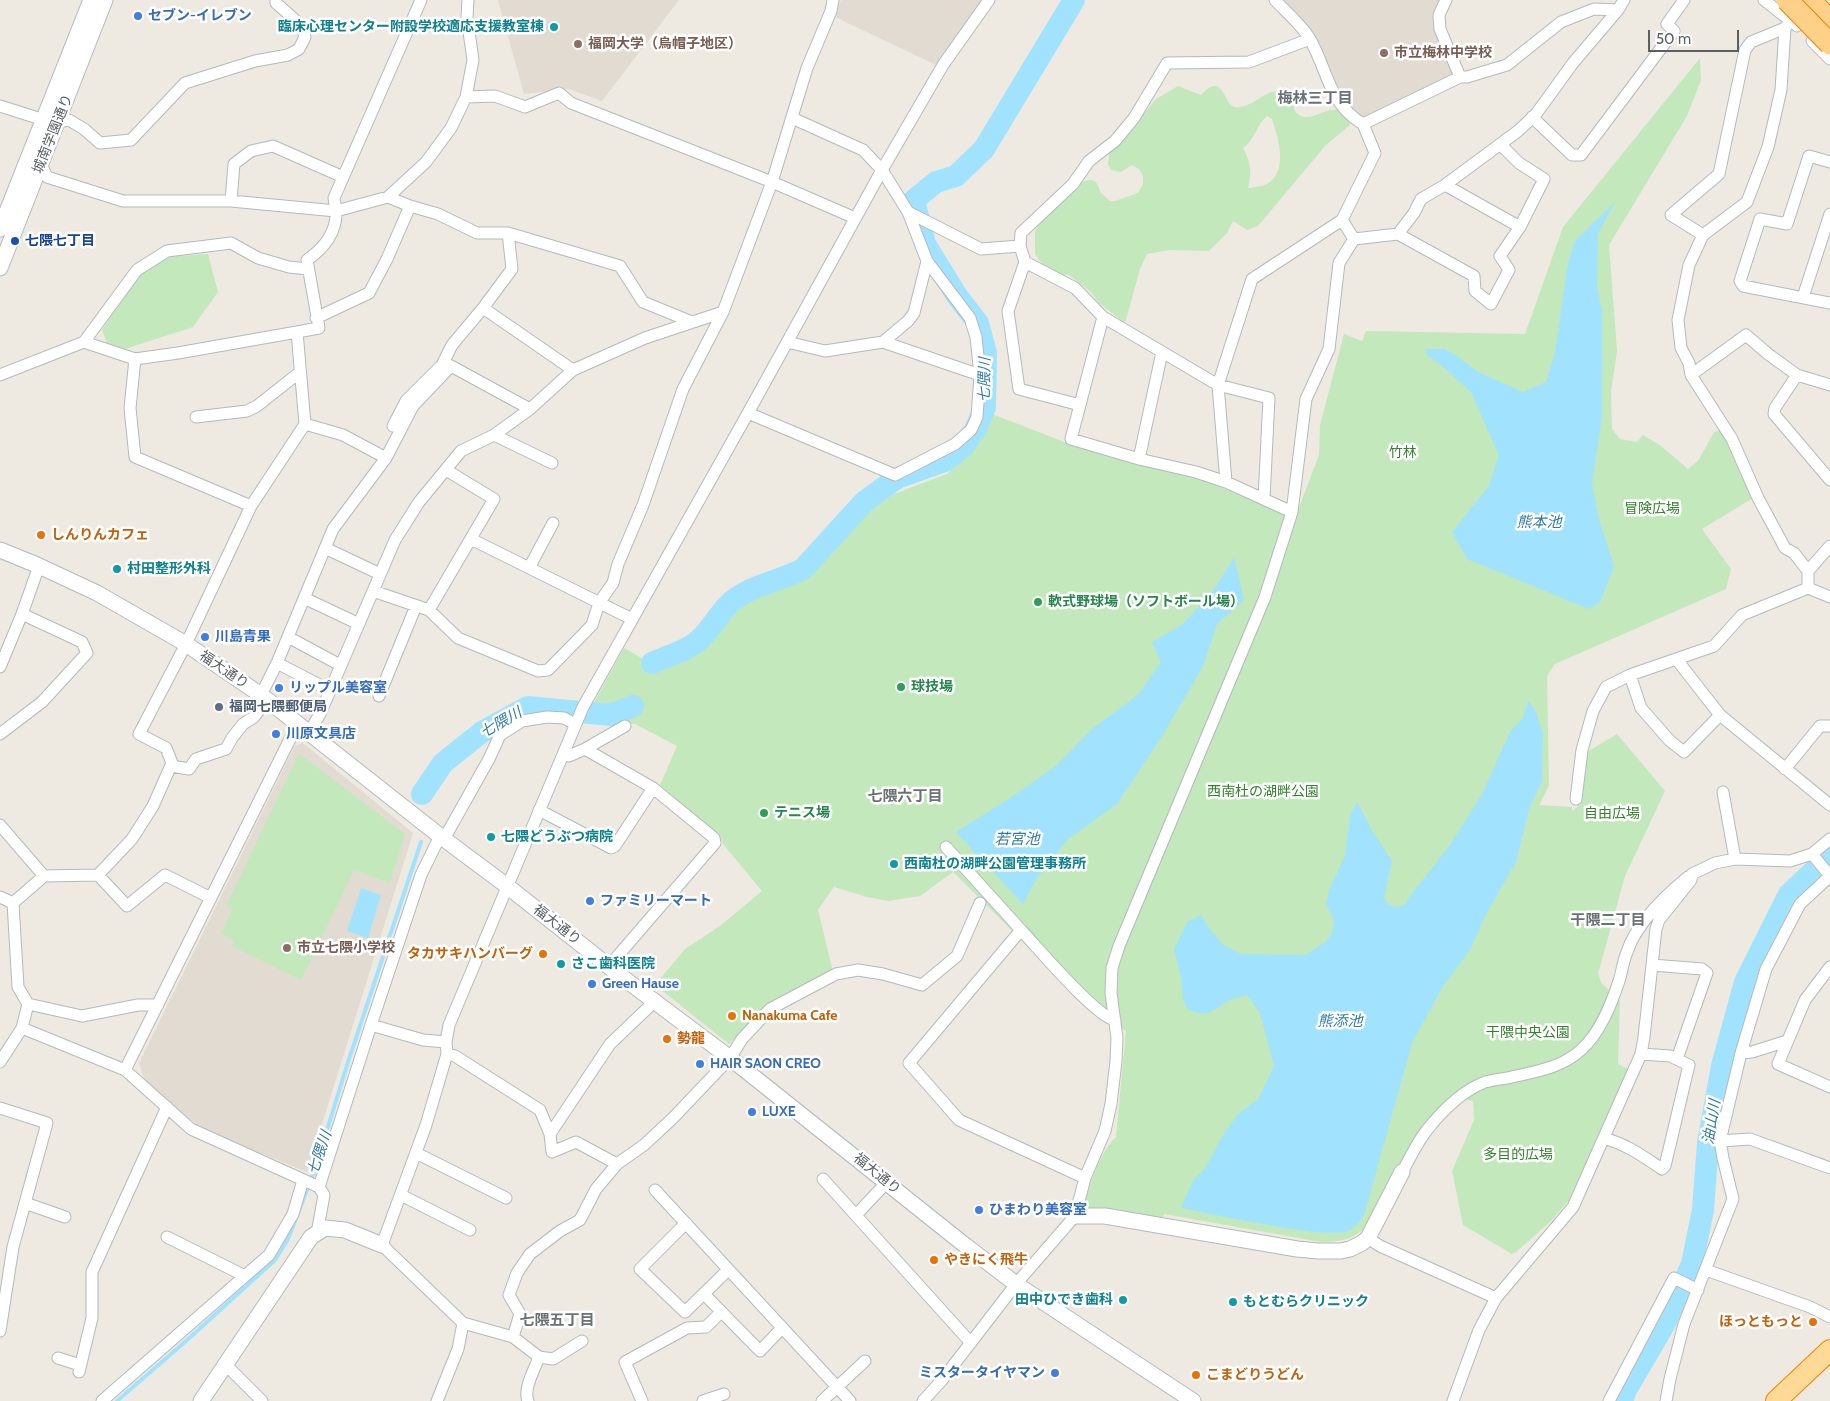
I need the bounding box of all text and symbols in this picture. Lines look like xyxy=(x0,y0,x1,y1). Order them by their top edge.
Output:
place label: セブン-イレブン xyxy=(148,8,252,24)
marker: セブン-イレブン xyxy=(132,10,144,22)
place label: 臨床心理センター附設学校適応支援教室棟 xyxy=(278,19,544,35)
scale bar xyxy=(1650,20,1741,52)
marker: 臨床心理センター附設学校適応支援教室棟 xyxy=(548,21,560,33)
text: 50 m xyxy=(1656,30,1691,48)
place label: 福岡大学（烏帽子地区） xyxy=(588,36,742,52)
marker: 福岡大学（烏帽子地区） xyxy=(572,38,584,50)
place label: 市立梅林中学校 xyxy=(1394,45,1492,61)
marker: 市立梅林中学校 xyxy=(1378,47,1390,59)
district label: 梅林三丁目 xyxy=(1278,90,1352,108)
street label: 城南学園通り xyxy=(29,92,77,176)
place label: 七隈七丁目 xyxy=(25,233,95,249)
marker: 七隈七丁目 xyxy=(9,235,21,247)
water label: 七隈川 xyxy=(976,357,994,403)
park label: 竹林 xyxy=(1389,445,1417,461)
park label: 冒険広場 xyxy=(1624,501,1680,517)
water label: 熊本池 xyxy=(1517,514,1561,532)
place label: しんりんカフェ xyxy=(51,527,149,543)
marker: しんりんカフェ xyxy=(35,529,47,541)
place label: 村田整形外科 xyxy=(127,561,211,577)
marker: 村田整形外科 xyxy=(111,563,123,575)
place label: 軟式野球場（ソフトボール場） xyxy=(1048,594,1244,610)
marker: 軟式野球場（ソフトボール場） xyxy=(1032,596,1044,608)
place label: 川島青果 xyxy=(215,629,271,645)
marker: 川島青果 xyxy=(199,631,211,643)
street label: 福大通り xyxy=(196,647,252,693)
place label: 球技場 xyxy=(911,679,953,695)
place label: リップル美容室 xyxy=(289,680,387,696)
marker: 球技場 xyxy=(895,681,907,693)
marker: リップル美容室 xyxy=(273,682,285,694)
place label: 福岡七隈郵便局 xyxy=(229,699,327,715)
marker: 福岡七隈郵便局 xyxy=(213,701,225,713)
water label: 七隈川 xyxy=(477,704,525,742)
place label: 川原文具店 xyxy=(286,726,356,742)
marker: 川原文具店 xyxy=(270,728,282,740)
park label: 西南杜の湖畔公園 xyxy=(1207,784,1319,800)
district label: 七隈六丁目 xyxy=(868,788,942,806)
place label: テニス場 xyxy=(774,805,830,821)
park label: 自由広場 xyxy=(1584,806,1640,822)
marker: テニス場 xyxy=(758,807,770,819)
place label: 七隈どうぶつ病院 xyxy=(501,829,613,845)
marker: 七隈どうぶつ病院 xyxy=(485,831,497,843)
water label: 若宮池 xyxy=(995,831,1039,849)
place label: 西南杜の湖畔公園管理事務所 xyxy=(904,856,1086,872)
marker: 西南杜の湖畔公園管理事務所 xyxy=(888,858,900,870)
place label: ファミリーマート xyxy=(600,893,712,909)
marker: ファミリーマート xyxy=(584,895,596,907)
street label: 福大通り xyxy=(530,901,584,949)
district label: 干隈二丁目 xyxy=(1571,912,1645,930)
place label: 市立七隈小学校 xyxy=(297,940,395,956)
marker: 市立七隈小学校 xyxy=(281,942,293,954)
place label: タカサキハンバーグ xyxy=(407,946,533,962)
marker: タカサキハンバーグ xyxy=(537,948,549,960)
place label: さこ歯科医院 xyxy=(571,956,655,972)
marker: さこ歯科医院 xyxy=(555,958,567,970)
place label: Green Hause xyxy=(602,976,679,992)
marker: Green Hause xyxy=(586,978,598,990)
place label: Nanakuma Cafe xyxy=(742,1008,838,1024)
marker: Nanakuma Cafe xyxy=(726,1010,738,1022)
water label: 熊添池 xyxy=(1318,1013,1362,1031)
park label: 干隈中央公園 xyxy=(1486,1025,1570,1041)
place label: 勢龍 xyxy=(677,1031,705,1047)
marker: 勢龍 xyxy=(661,1033,673,1045)
place label: HAIR SAON CREO xyxy=(710,1056,821,1072)
marker: HAIR SAON CREO xyxy=(694,1058,706,1070)
water label: 油山川 xyxy=(1700,1098,1724,1146)
place label: LUXE xyxy=(762,1104,796,1120)
marker: LUXE xyxy=(746,1106,758,1118)
water label: 七隈川 xyxy=(304,1129,336,1177)
park label: 多目的広場 xyxy=(1483,1147,1553,1163)
street label: 福大通り xyxy=(850,1150,904,1198)
place label: ひまわり美容室 xyxy=(989,1202,1087,1218)
marker: ひまわり美容室 xyxy=(973,1204,985,1216)
place label: やきにく飛牛 xyxy=(944,1252,1028,1268)
marker: やきにく飛牛 xyxy=(928,1254,940,1266)
place label: 田中ひでき歯科 xyxy=(1015,1292,1113,1308)
marker: 田中ひでき歯科 xyxy=(1117,1294,1129,1306)
place label: もとむらクリニック xyxy=(1243,1294,1369,1310)
marker: もとむらクリニック xyxy=(1227,1296,1239,1308)
district label: 七隈五丁目 xyxy=(520,1312,594,1330)
place label: ほっともっと xyxy=(1719,1314,1803,1330)
marker: ほっともっと xyxy=(1807,1316,1819,1328)
place label: ミスタータイヤマン xyxy=(919,1365,1045,1381)
marker: ミスタータイヤマン xyxy=(1049,1367,1061,1379)
place label: こまどりうどん xyxy=(1206,1367,1304,1383)
marker: こまどりうどん xyxy=(1190,1369,1202,1381)

